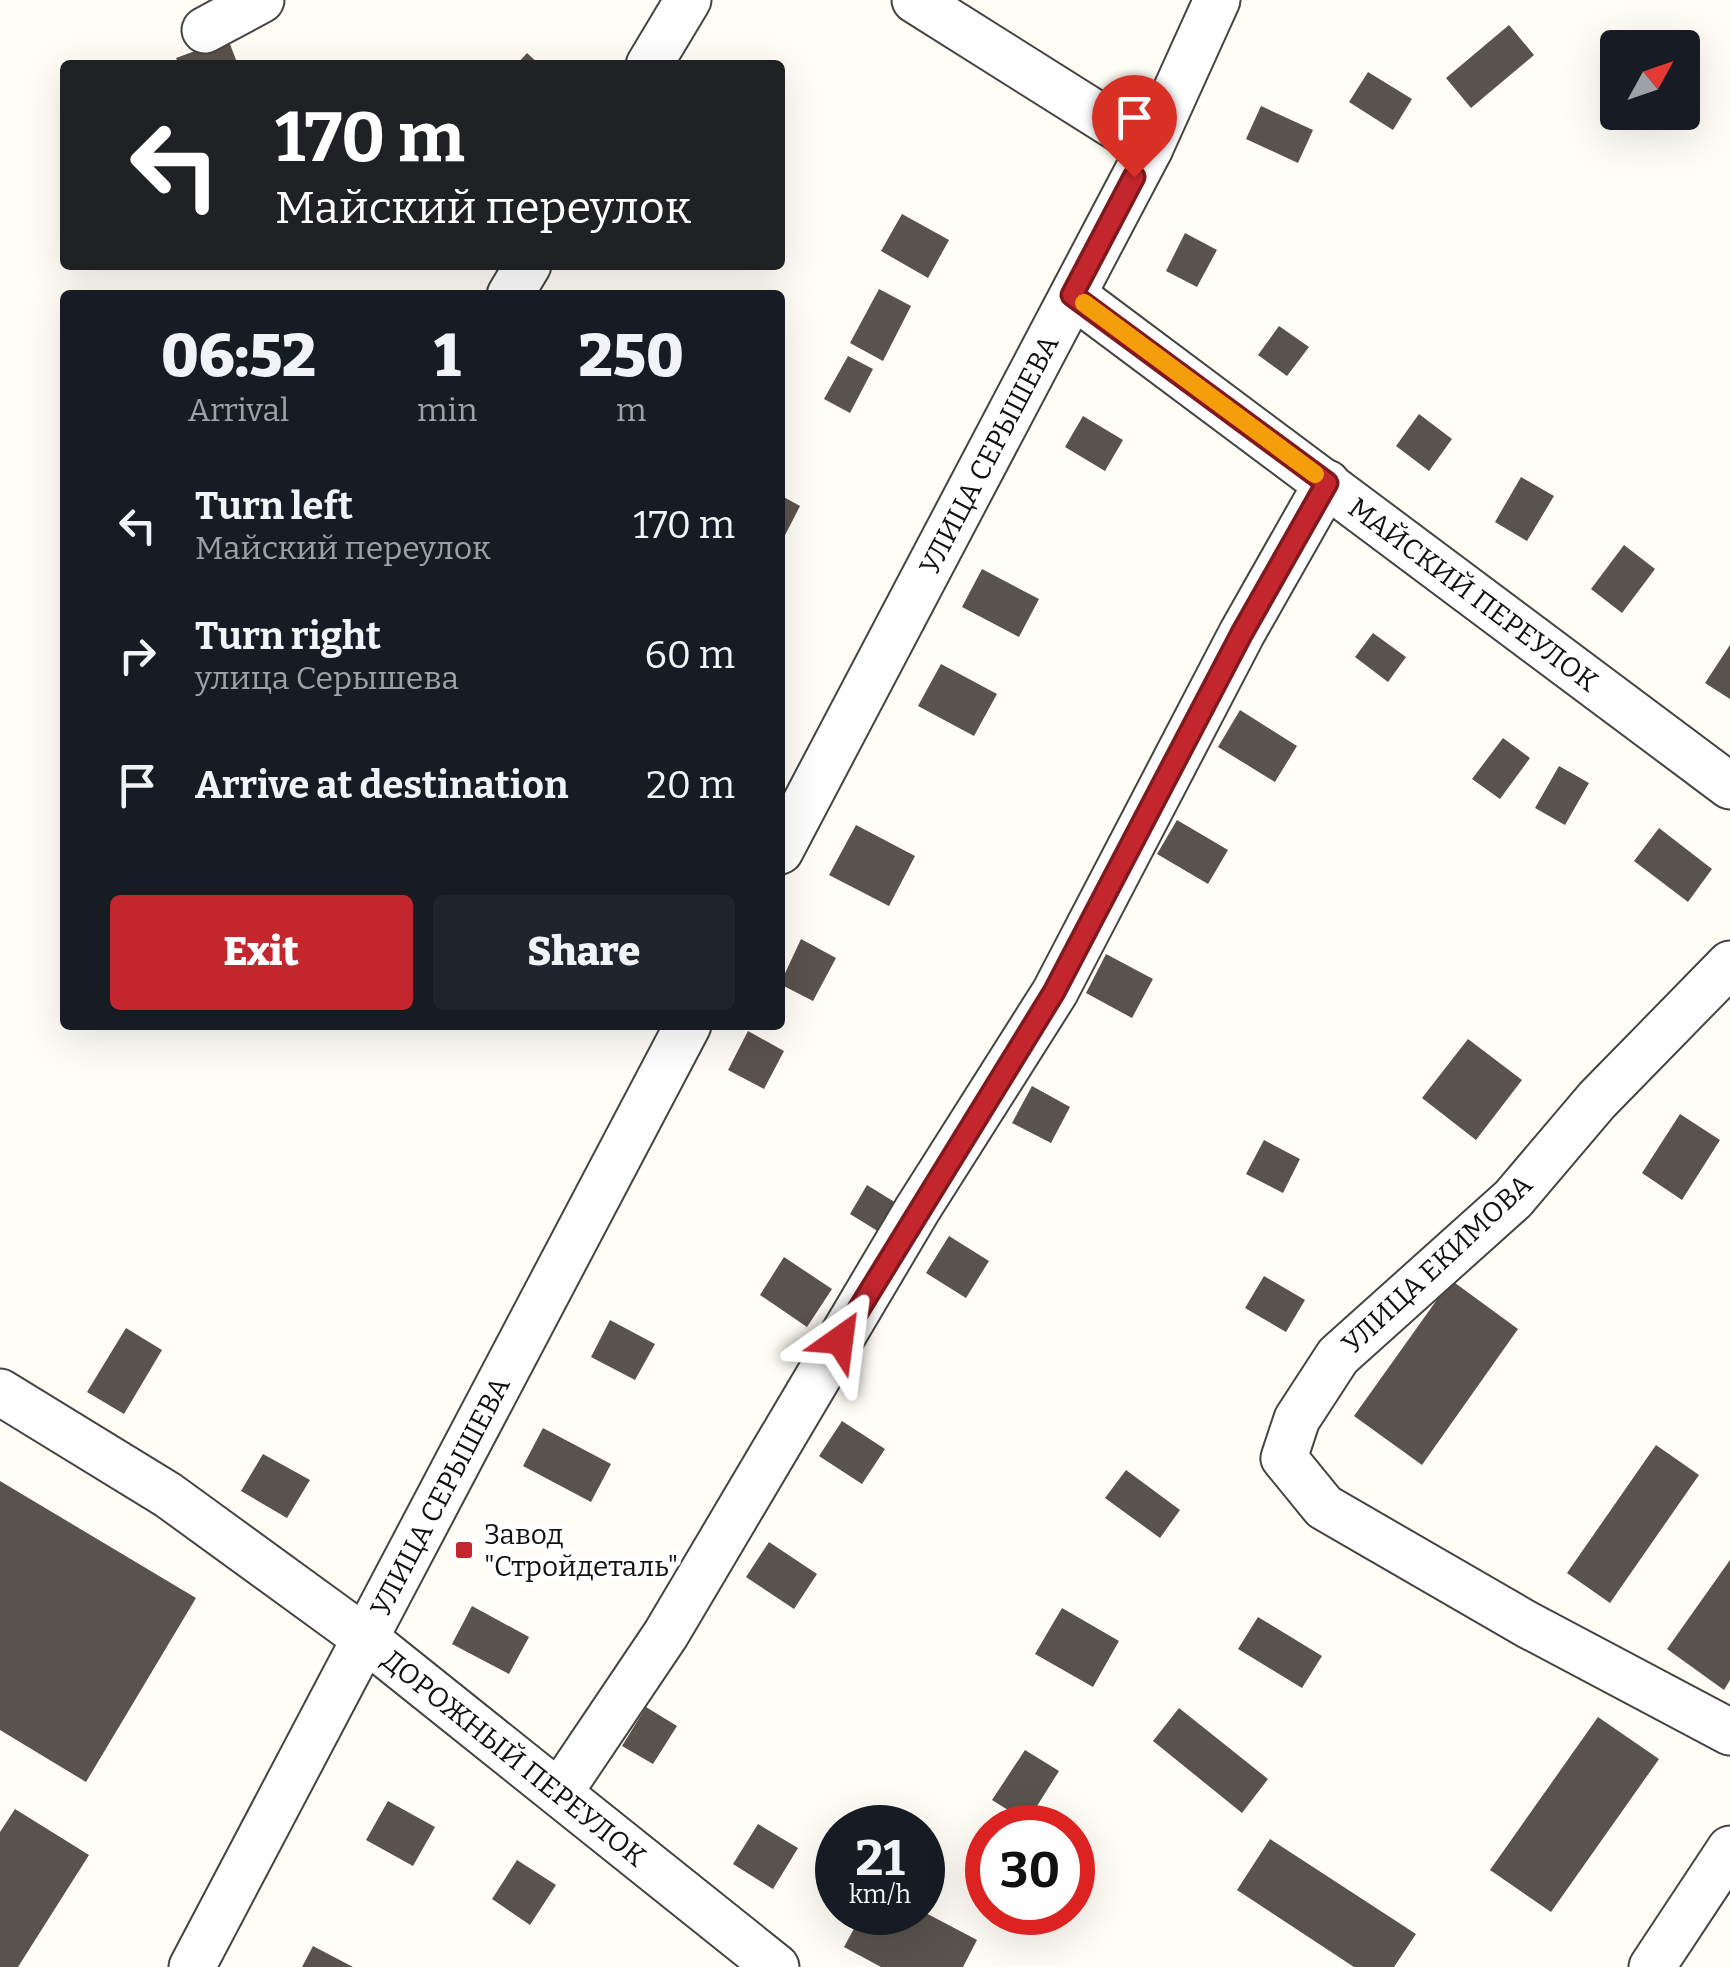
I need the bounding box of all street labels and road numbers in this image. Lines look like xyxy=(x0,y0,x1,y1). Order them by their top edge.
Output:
street label: УЛИЦА СЕРЫШЕВА xyxy=(912,329,1065,580)
street label: МАЙСКИЙ ПЕРЕУЛОК xyxy=(1342,490,1605,698)
street label: УЛИЦА ЕКИМОВА xyxy=(1335,1168,1539,1360)
street label: УЛИЦА СЕРЫШЕВА xyxy=(363,1371,516,1621)
street label: ДОРОЖНЫЙ ПЕРЕУЛОК xyxy=(376,1642,653,1873)

